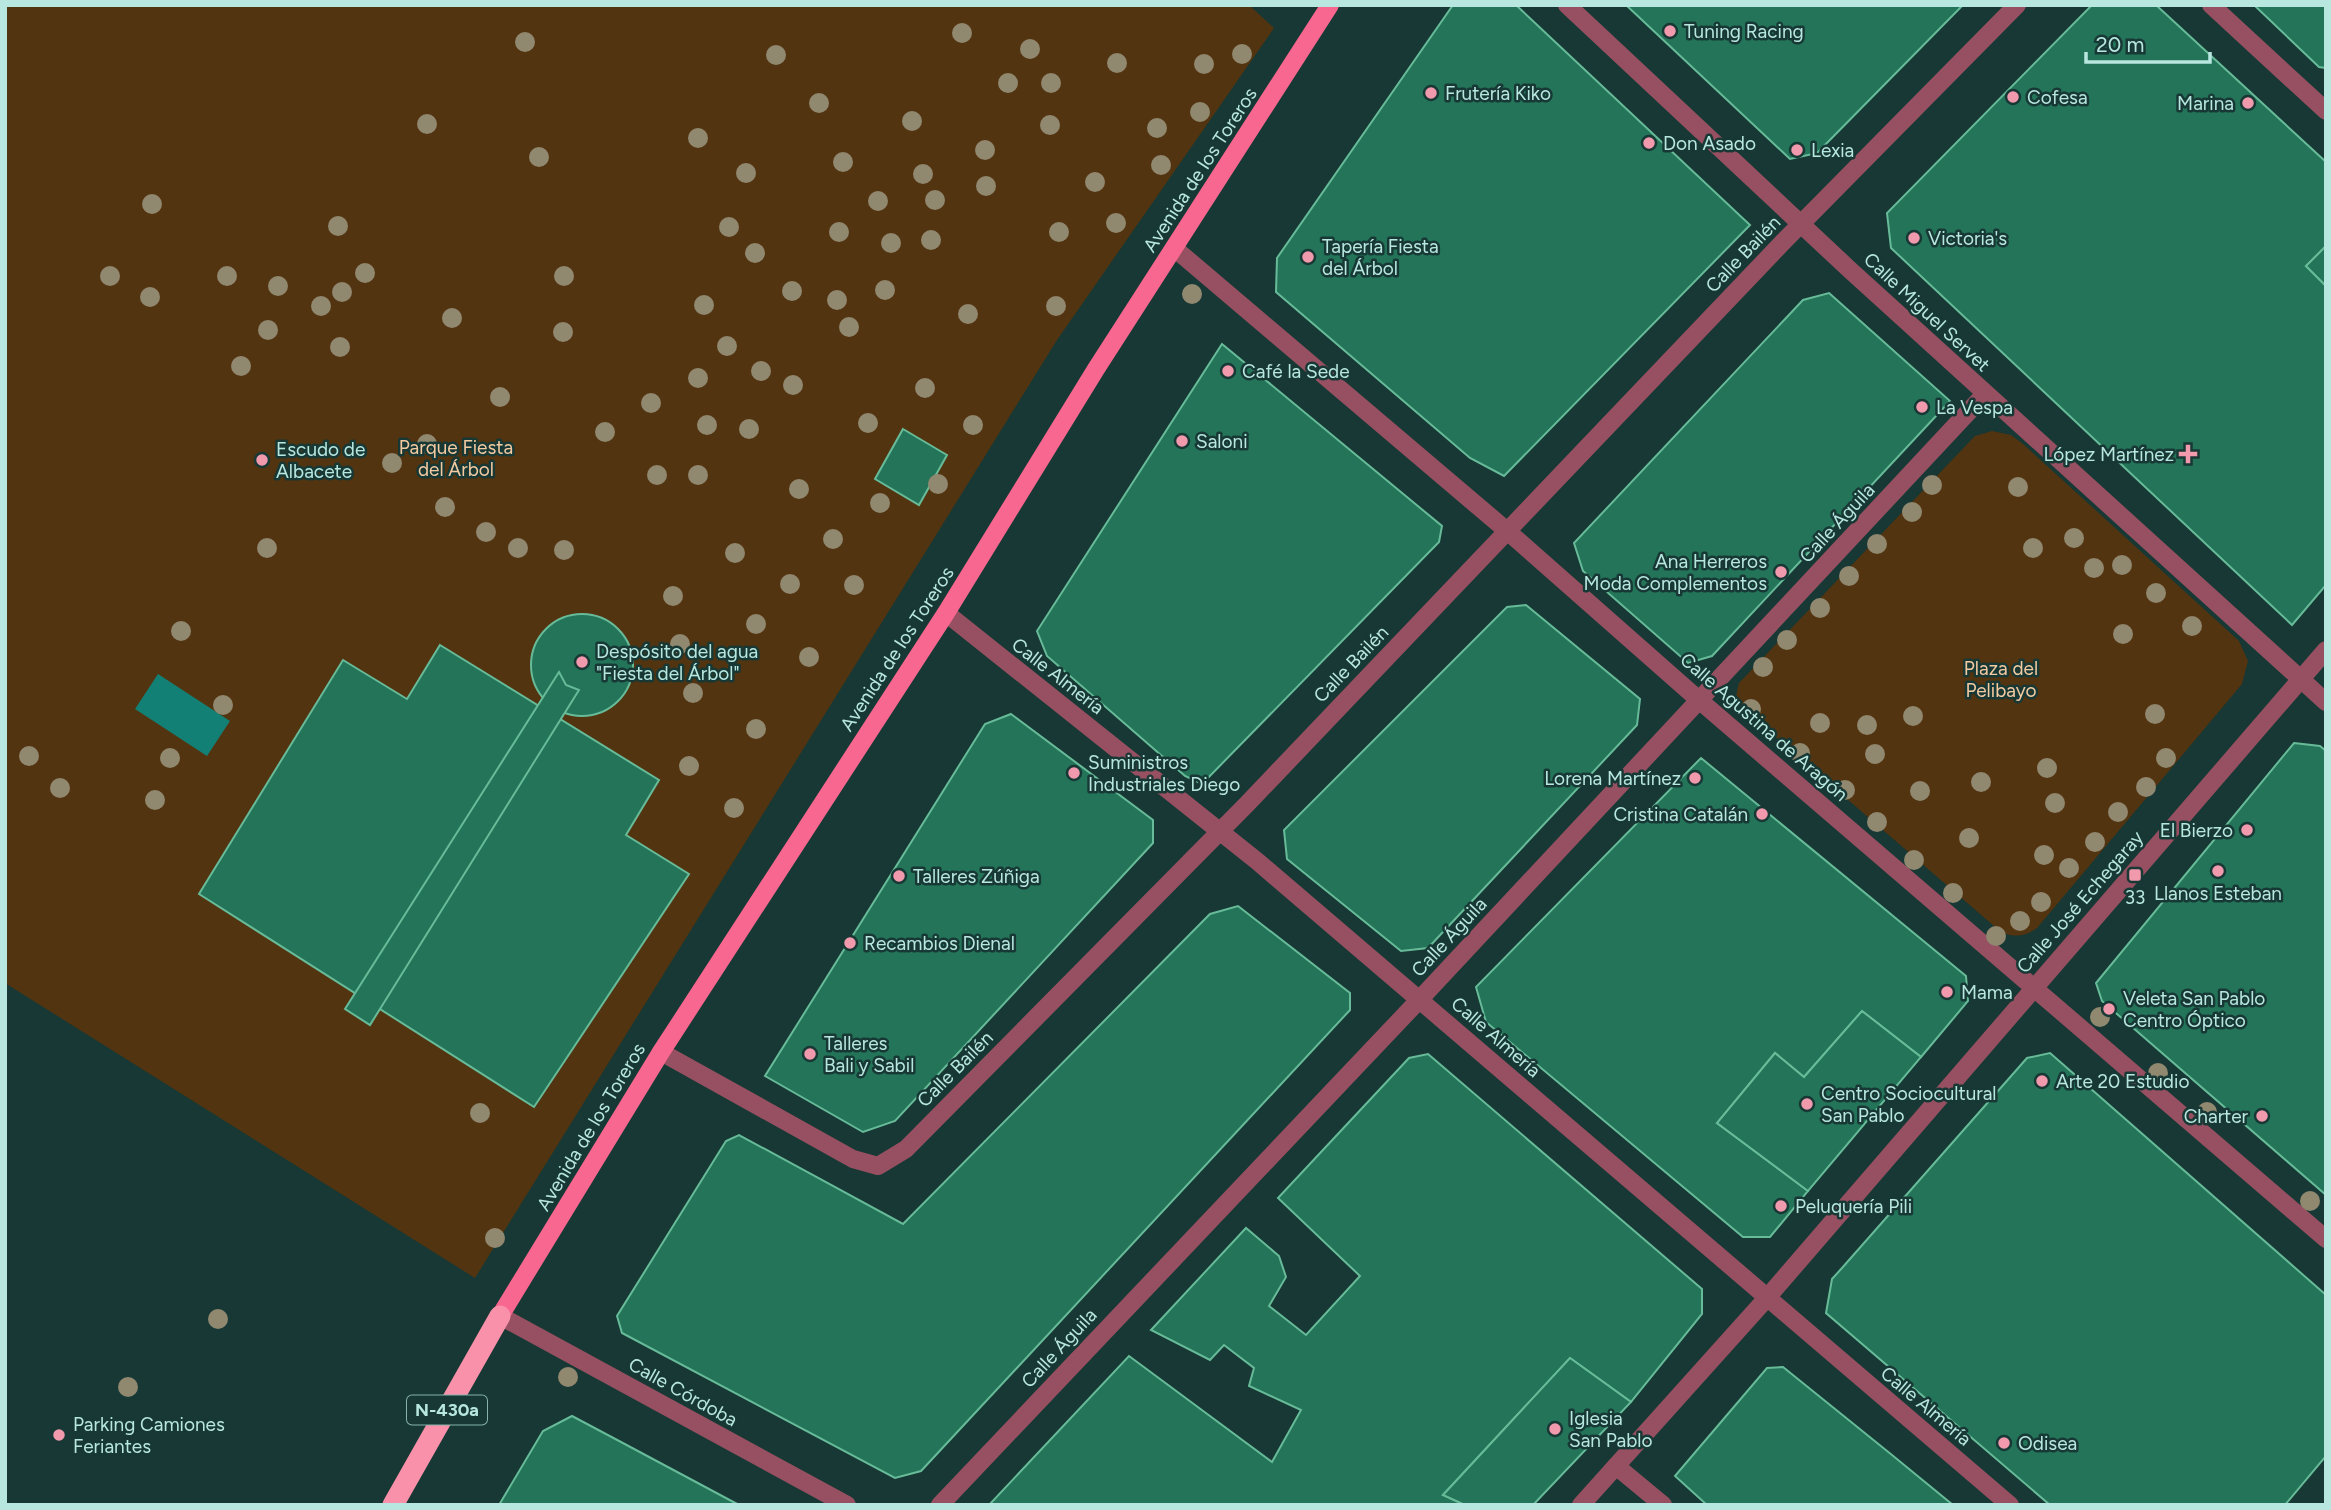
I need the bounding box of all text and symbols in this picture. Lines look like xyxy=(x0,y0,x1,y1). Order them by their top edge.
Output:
place label: Tuning Racing xyxy=(1684,20,1804,43)
scale bar xyxy=(2086,21,2210,65)
marker: Tuning Racing xyxy=(1662,23,1678,39)
text: 20 m xyxy=(2096,32,2144,57)
place label: Frutería Kiko xyxy=(1445,82,1551,105)
street label: Avenida de los Toreros xyxy=(1138,83,1262,257)
marker: Frutería Kiko xyxy=(1423,85,1439,101)
place label: Cofesa xyxy=(2027,86,2088,109)
marker: Cofesa xyxy=(2005,89,2021,105)
place label: Marina xyxy=(2177,92,2234,115)
marker: Marina xyxy=(2240,95,2256,111)
place label: Don Asado xyxy=(1663,132,1756,155)
marker: Don Asado xyxy=(1641,135,1657,151)
place label: Lexia xyxy=(1811,139,1854,162)
marker: Lexia xyxy=(1789,142,1805,158)
street label: Calle Bailén xyxy=(1701,211,1785,297)
place label: Victoria's xyxy=(1928,227,2007,250)
marker: Victoria's xyxy=(1906,230,1922,246)
place label: Tapería Fiesta del Árbol xyxy=(1322,235,1439,280)
street label: Calle Miguel Servet xyxy=(1859,248,1995,376)
marker: Tapería Fiesta del Árbol xyxy=(1300,249,1316,265)
place label: Café la Sede xyxy=(1242,360,1350,383)
marker: Café la Sede xyxy=(1220,363,1236,379)
place label: La Vespa xyxy=(1936,396,2013,419)
marker: La Vespa xyxy=(1914,399,1930,415)
place label: Saloni xyxy=(1196,430,1248,453)
marker: Saloni xyxy=(1174,433,1190,449)
park label: Parque Fiesta del Árbol xyxy=(399,436,513,481)
place label: Escudo de Albacete xyxy=(276,438,365,483)
place label: López Martínez xyxy=(2043,443,2174,466)
marker: López Martínez xyxy=(2180,446,2196,462)
marker: Escudo de Albacete xyxy=(254,452,270,468)
street label: Calle Águila xyxy=(1795,479,1879,567)
place label: Ana Herreros Moda Complementos xyxy=(1584,550,1767,595)
street label: Avenida de los Toreros xyxy=(835,562,959,736)
marker: Ana Herreros Moda Complementos xyxy=(1773,564,1789,580)
street label: Calle Bailén xyxy=(1309,621,1393,707)
street label: Calle Almería xyxy=(1007,633,1109,719)
place label: Despósito del agua "Fiesta del Árbol" xyxy=(596,640,758,685)
street label: Calle Agustina de Aragón xyxy=(1675,648,1853,806)
marker: Despósito del agua "Fiesta del Árbol" xyxy=(574,654,590,670)
park label: Plaza del Pelibayo xyxy=(1964,657,2038,702)
place label: Suministros Industriales Diego xyxy=(1088,751,1240,796)
marker: Suministros Industriales Diego xyxy=(1066,765,1082,781)
place label: Lorena Martínez xyxy=(1544,767,1681,790)
marker: Lorena Martínez xyxy=(1687,770,1703,786)
place label: Cristina Catalán xyxy=(1613,803,1748,826)
marker: Cristina Catalán xyxy=(1754,806,1770,822)
place label: El Bierzo xyxy=(2160,819,2233,842)
marker: El Bierzo xyxy=(2239,822,2255,838)
street label: Calle José Echegaray xyxy=(2012,826,2148,978)
marker: Llanos Esteban xyxy=(2210,863,2226,879)
place label: Talleres Zúñiga xyxy=(913,865,1040,888)
marker: 33 xyxy=(2127,867,2143,883)
marker: Talleres Zúñiga xyxy=(891,868,907,884)
place label: Llanos Esteban xyxy=(2154,882,2282,905)
place label: 33 xyxy=(2125,886,2145,909)
street label: Calle Águila xyxy=(1407,893,1491,981)
place label: Recambios Dienal xyxy=(864,932,1015,955)
marker: Recambios Dienal xyxy=(842,935,858,951)
place label: Mama xyxy=(1961,981,2013,1004)
marker: Mama xyxy=(1939,984,1955,1000)
place label: Veleta San Pablo Centro Óptico xyxy=(2123,987,2265,1032)
street label: Calle Almería xyxy=(1447,992,1545,1082)
marker: Veleta San Pablo Centro Óptico xyxy=(2101,1001,2117,1017)
street label: Calle Bailén xyxy=(912,1026,998,1112)
place label: Talleres Bali y Sabil xyxy=(824,1032,914,1077)
street label: Avenida de los Toreros xyxy=(532,1039,650,1215)
marker: Talleres Bali y Sabil xyxy=(802,1046,818,1062)
place label: Arte 20 Estudio xyxy=(2056,1070,2189,1093)
marker: Arte 20 Estudio xyxy=(2034,1073,2050,1089)
place label: Centro Sociocultural San Pablo xyxy=(1821,1082,1997,1127)
marker: Centro Sociocultural San Pablo xyxy=(1799,1096,1815,1112)
place label: Charter xyxy=(2184,1105,2249,1128)
marker: Charter xyxy=(2254,1108,2270,1124)
place label: Peluquería Pili xyxy=(1795,1195,1912,1218)
marker: Peluquería Pili xyxy=(1773,1198,1789,1214)
street label: Calle Águila xyxy=(1017,1304,1101,1392)
street label: Calle Córdoba xyxy=(625,1353,741,1431)
street label: Calle Almería xyxy=(1876,1362,1976,1450)
road number: N-430a xyxy=(407,1395,487,1424)
place label: Iglesia San Pablo xyxy=(1569,1407,1653,1452)
place label: Parking Camiones Feriantes xyxy=(73,1413,225,1458)
marker: Iglesia San Pablo xyxy=(1547,1421,1563,1437)
marker: Parking Camiones Feriantes xyxy=(51,1427,67,1443)
place label: Odisea xyxy=(2018,1432,2077,1455)
marker: Odisea xyxy=(1996,1435,2012,1451)

